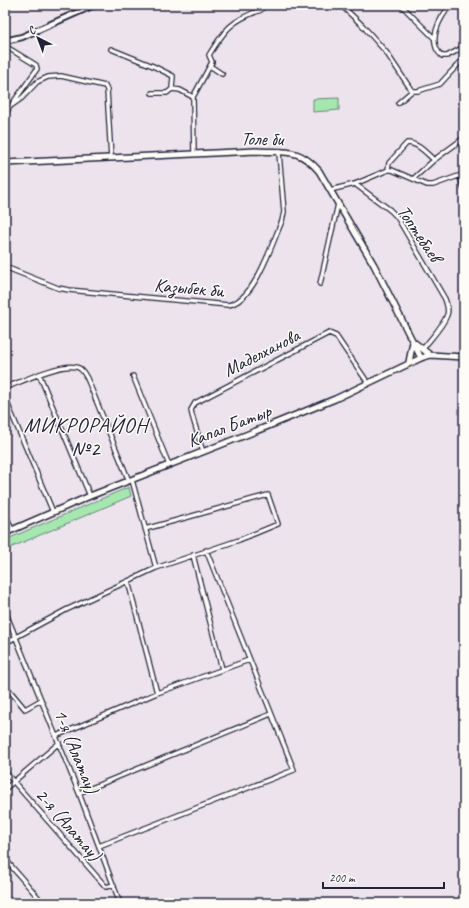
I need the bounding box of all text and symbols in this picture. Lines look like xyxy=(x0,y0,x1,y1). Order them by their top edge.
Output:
north arrow xyxy=(18,18,58,58)
text: С xyxy=(25,22,39,38)
street label: Толе би xyxy=(241,127,286,151)
street label: Топтебаев xyxy=(392,201,449,270)
street label: Казыбек би xyxy=(153,273,226,303)
street label: Маделханова xyxy=(219,323,305,382)
street label: Капал Батыр xyxy=(184,399,275,453)
district label: МИКРОРАЙОН №2 xyxy=(24,412,150,462)
street label: 1-я (Алатау) xyxy=(48,706,105,799)
street label: 2-я (Алатау) xyxy=(30,783,108,867)
scale bar xyxy=(323,864,444,890)
text: 200 m xyxy=(329,870,356,886)

